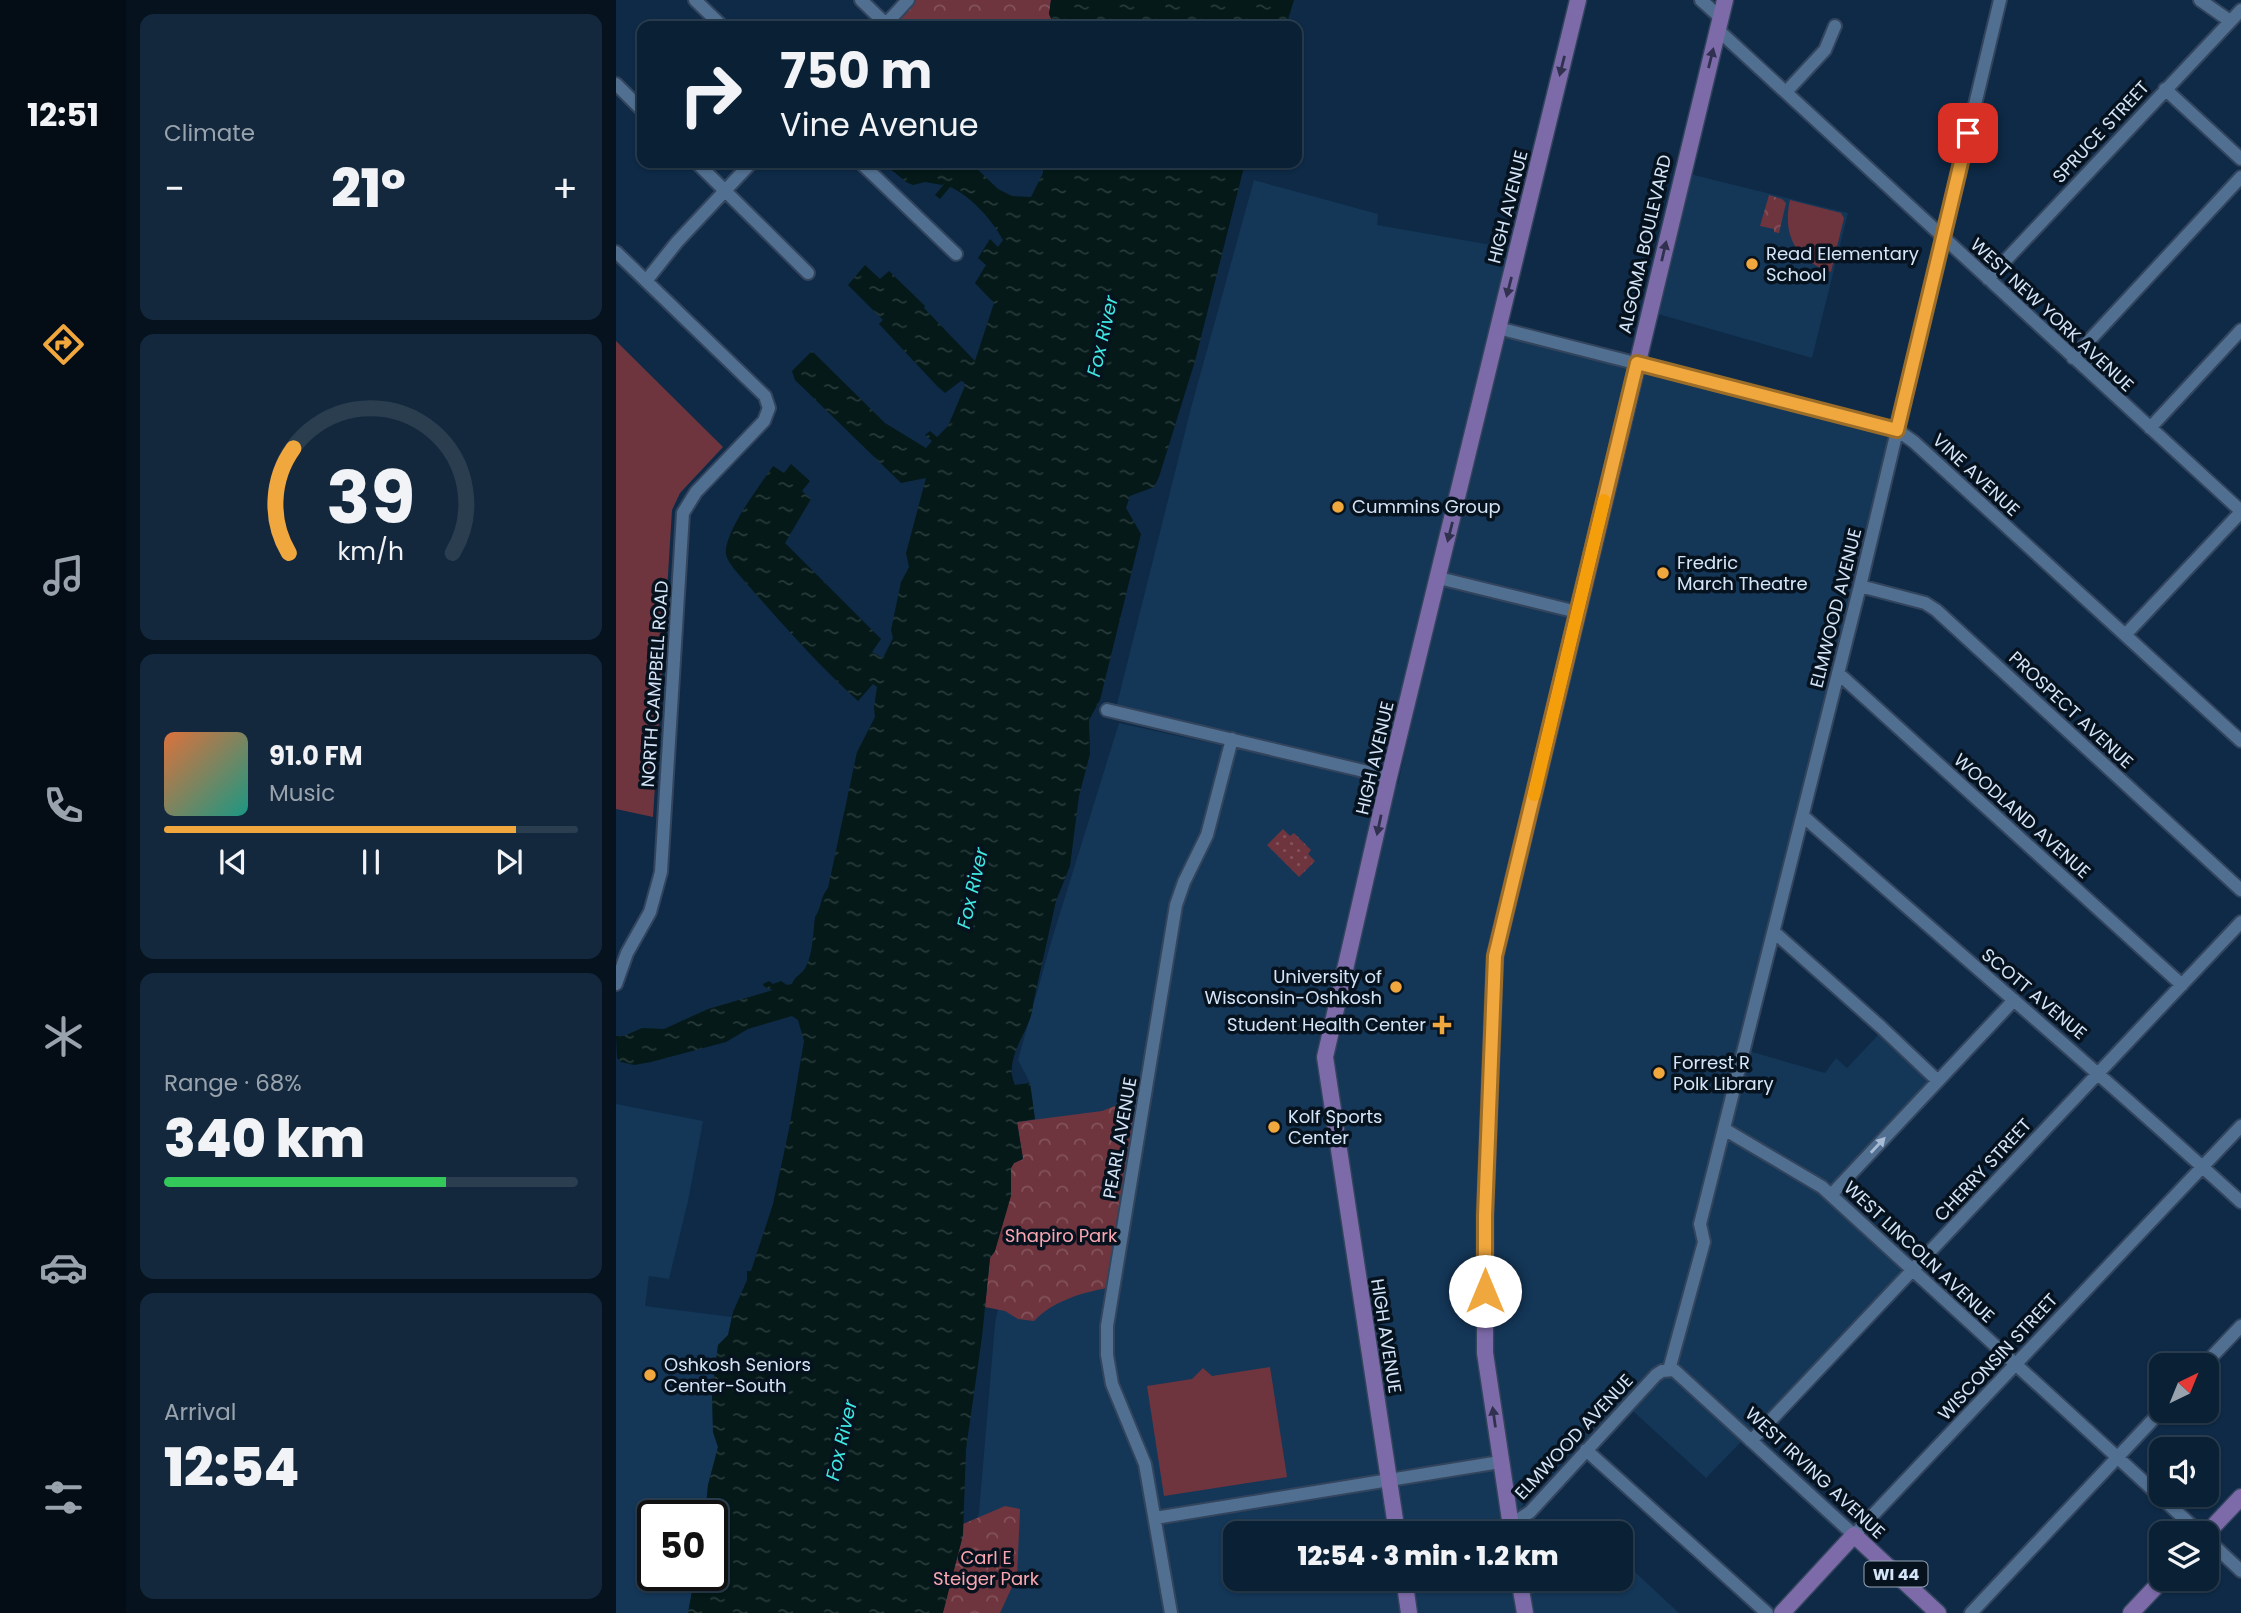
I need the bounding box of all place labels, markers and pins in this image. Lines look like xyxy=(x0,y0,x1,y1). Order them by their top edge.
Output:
pin xyxy=(1938,103,1998,163)
place label: Read Elementary School xyxy=(1766,241,1919,287)
marker: Read Elementary School xyxy=(1744,256,1760,272)
place label: Cummins Group xyxy=(1352,494,1501,519)
marker: Cummins Group xyxy=(1330,499,1346,515)
place label: Fredric March Theatre xyxy=(1677,550,1808,596)
marker: Fredric March Theatre xyxy=(1655,565,1671,581)
place label: University of Wisconsin-Oshkosh xyxy=(1205,964,1382,1010)
marker: University of Wisconsin-Oshkosh xyxy=(1388,979,1404,995)
place label: Student Health Center xyxy=(1227,1012,1426,1037)
marker: Student Health Center xyxy=(1432,1015,1452,1035)
place label: Forrest R Polk Library xyxy=(1673,1050,1774,1096)
marker: Forrest R Polk Library xyxy=(1651,1065,1667,1081)
place label: Kolf Sports Center xyxy=(1288,1104,1382,1150)
marker: Kolf Sports Center xyxy=(1266,1119,1282,1135)
place label: Oshkosh Seniors Center-South xyxy=(664,1352,811,1398)
marker: Oshkosh Seniors Center-South xyxy=(642,1367,658,1383)

